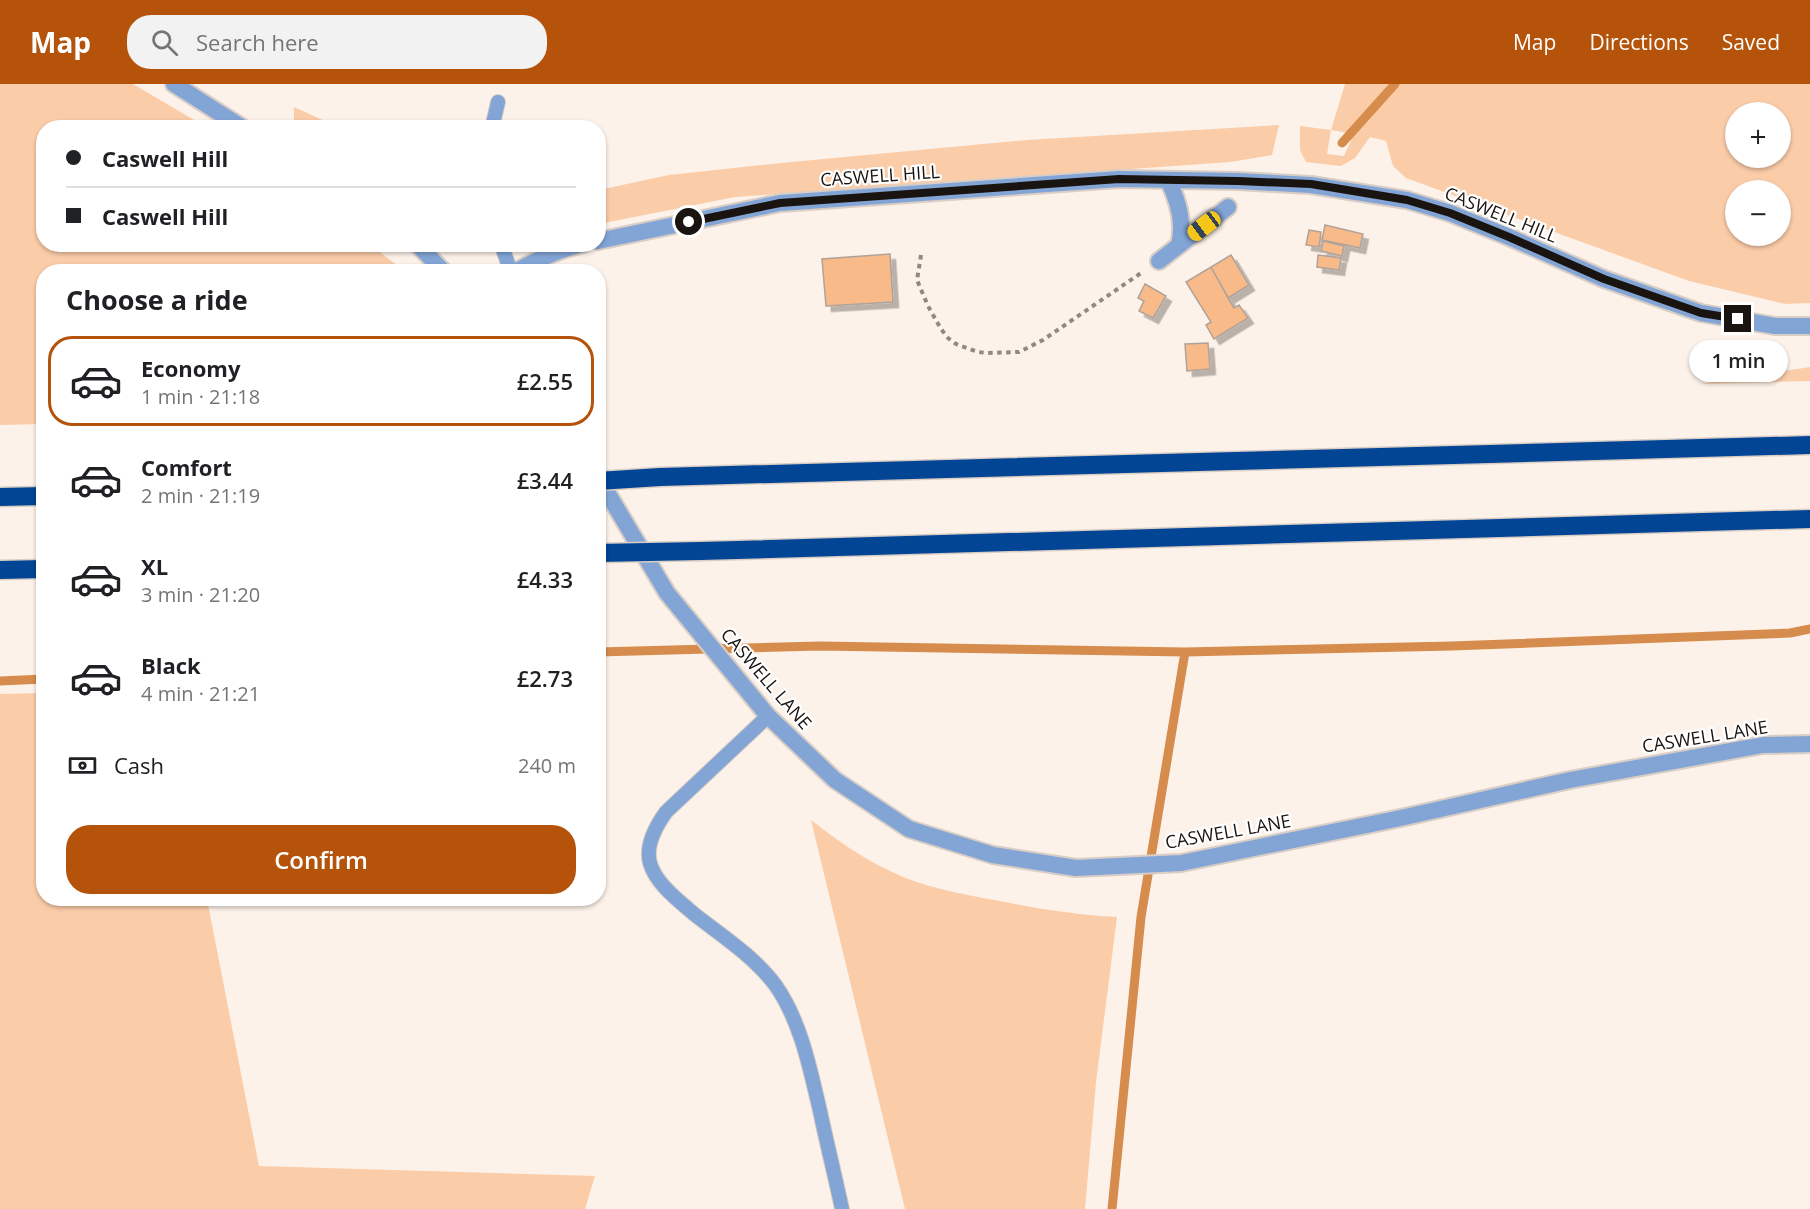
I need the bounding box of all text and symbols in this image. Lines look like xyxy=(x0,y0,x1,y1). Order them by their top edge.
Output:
search box xyxy=(127,15,547,69)
text: Map xyxy=(30,23,91,61)
icon: search xyxy=(148,26,181,59)
text: Search here xyxy=(196,27,319,57)
text: Map xyxy=(1513,28,1556,56)
text: Directions xyxy=(1589,28,1689,56)
text: Saved xyxy=(1722,28,1780,56)
map controls xyxy=(1725,102,1791,246)
button: + xyxy=(1725,102,1791,168)
text: Caswell Hill xyxy=(102,143,228,173)
street label: CASWELL HILL xyxy=(819,159,941,191)
button: − xyxy=(1725,180,1791,246)
street label: CASWELL HILL xyxy=(1441,181,1561,248)
text: Caswell Hill xyxy=(102,201,228,231)
route start xyxy=(675,208,702,235)
car xyxy=(1184,208,1224,244)
text: Choose a ride xyxy=(66,281,248,318)
route end xyxy=(1724,305,1751,332)
callout: 1 min xyxy=(1688,340,1788,382)
text: 1 min xyxy=(1712,347,1766,374)
text: Economy xyxy=(141,353,240,383)
icon: car xyxy=(69,354,123,408)
text: £2.55 xyxy=(517,366,573,396)
text: 1 min · 21:18 xyxy=(141,383,260,410)
text: Comfort xyxy=(141,452,232,482)
icon: car xyxy=(69,453,123,507)
text: £3.44 xyxy=(517,465,573,495)
text: 2 min · 21:19 xyxy=(141,482,260,509)
text: XL xyxy=(141,551,168,581)
icon: car xyxy=(69,552,123,606)
text: £4.33 xyxy=(517,564,573,594)
text: 3 min · 21:20 xyxy=(141,581,260,608)
street label: CASWELL LANE xyxy=(716,623,817,734)
text: Black xyxy=(141,650,201,680)
icon: car xyxy=(69,651,123,705)
text: £2.73 xyxy=(517,663,573,693)
text: 4 min · 21:21 xyxy=(141,680,260,707)
street label: CASWELL LANE xyxy=(1640,714,1769,758)
icon: cash xyxy=(66,749,99,782)
text: Cash xyxy=(114,750,164,780)
text: 240 m xyxy=(518,752,576,779)
street label: CASWELL LANE xyxy=(1163,808,1292,854)
button: Confirm xyxy=(66,825,576,894)

